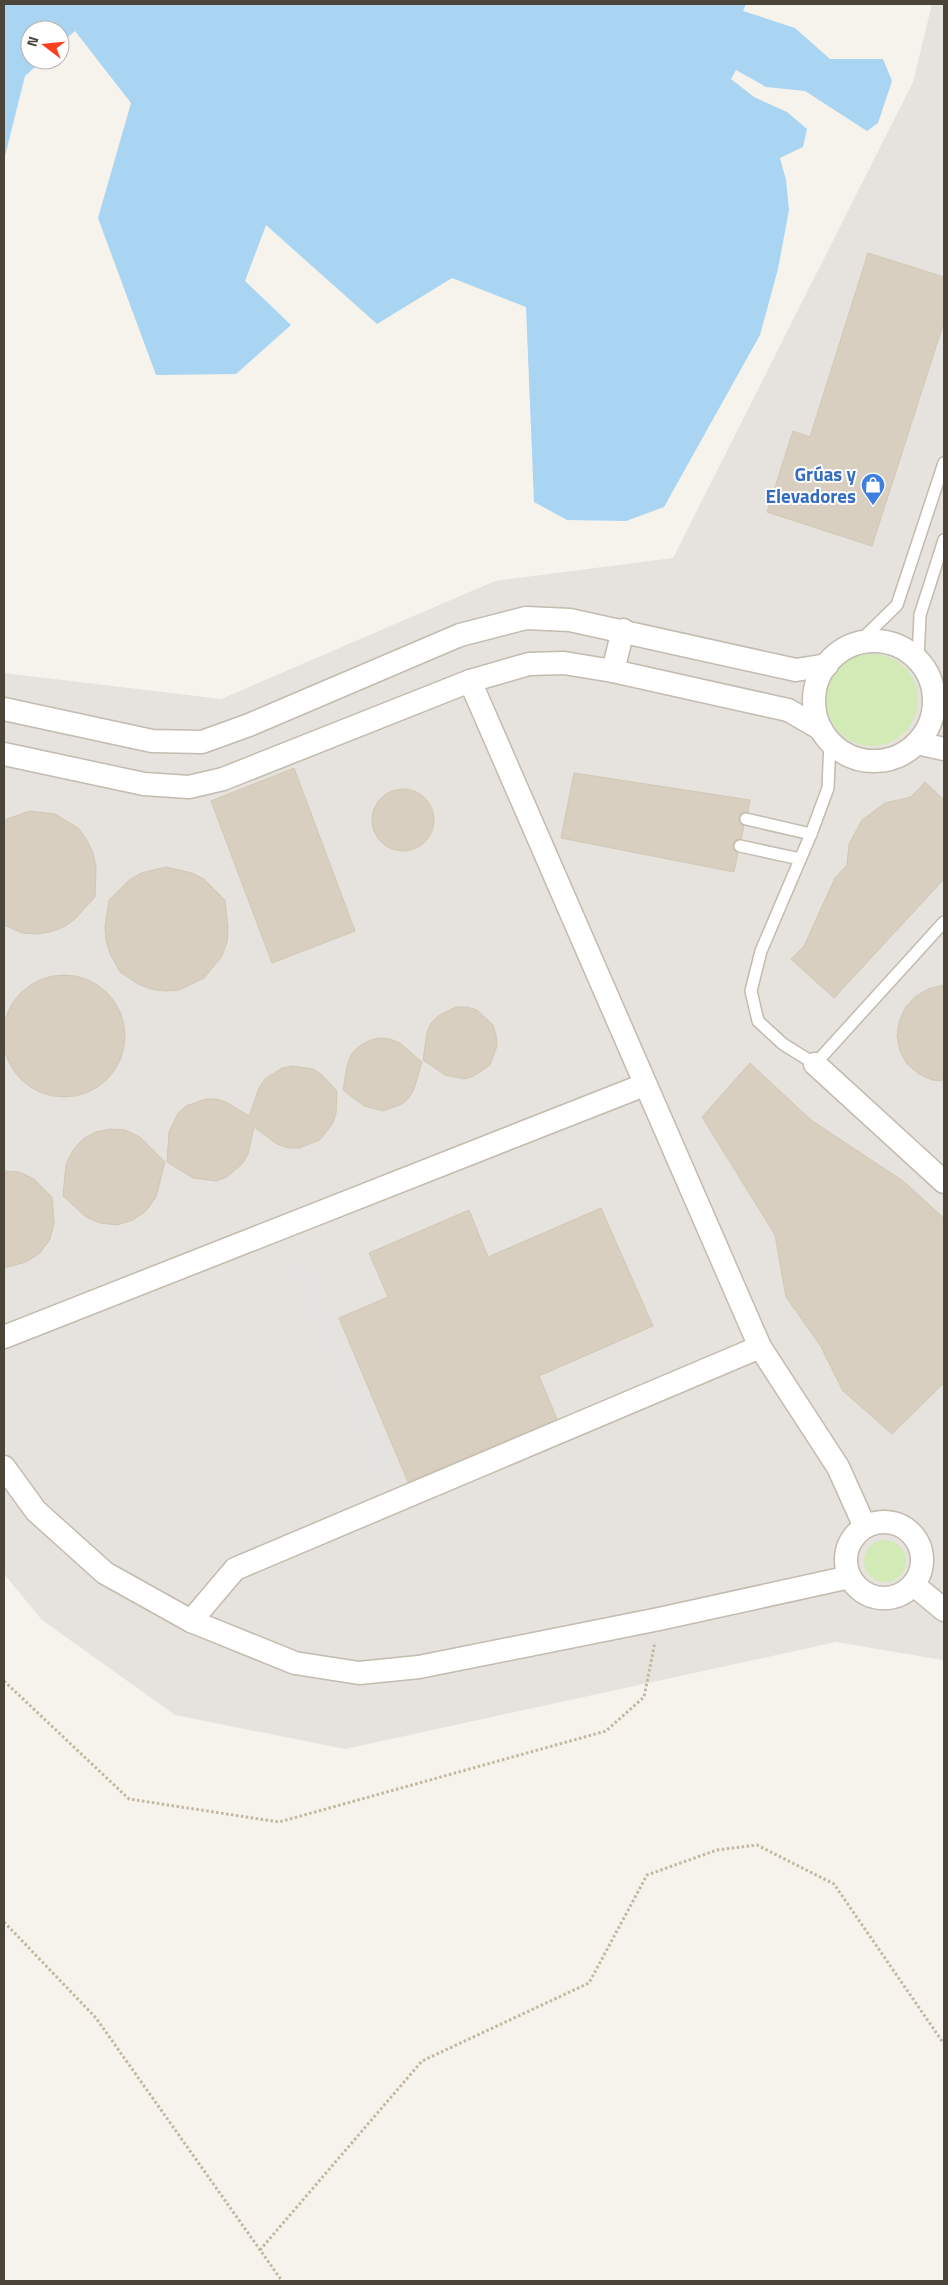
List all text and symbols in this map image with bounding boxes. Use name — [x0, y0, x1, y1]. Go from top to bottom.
north arrow — [20, 20, 70, 70]
text: N — [21, 34, 43, 49]
place label: Grúas y Elevadores — [765, 459, 856, 510]
shop icon: Grúas y Elevadores — [860, 472, 886, 506]

